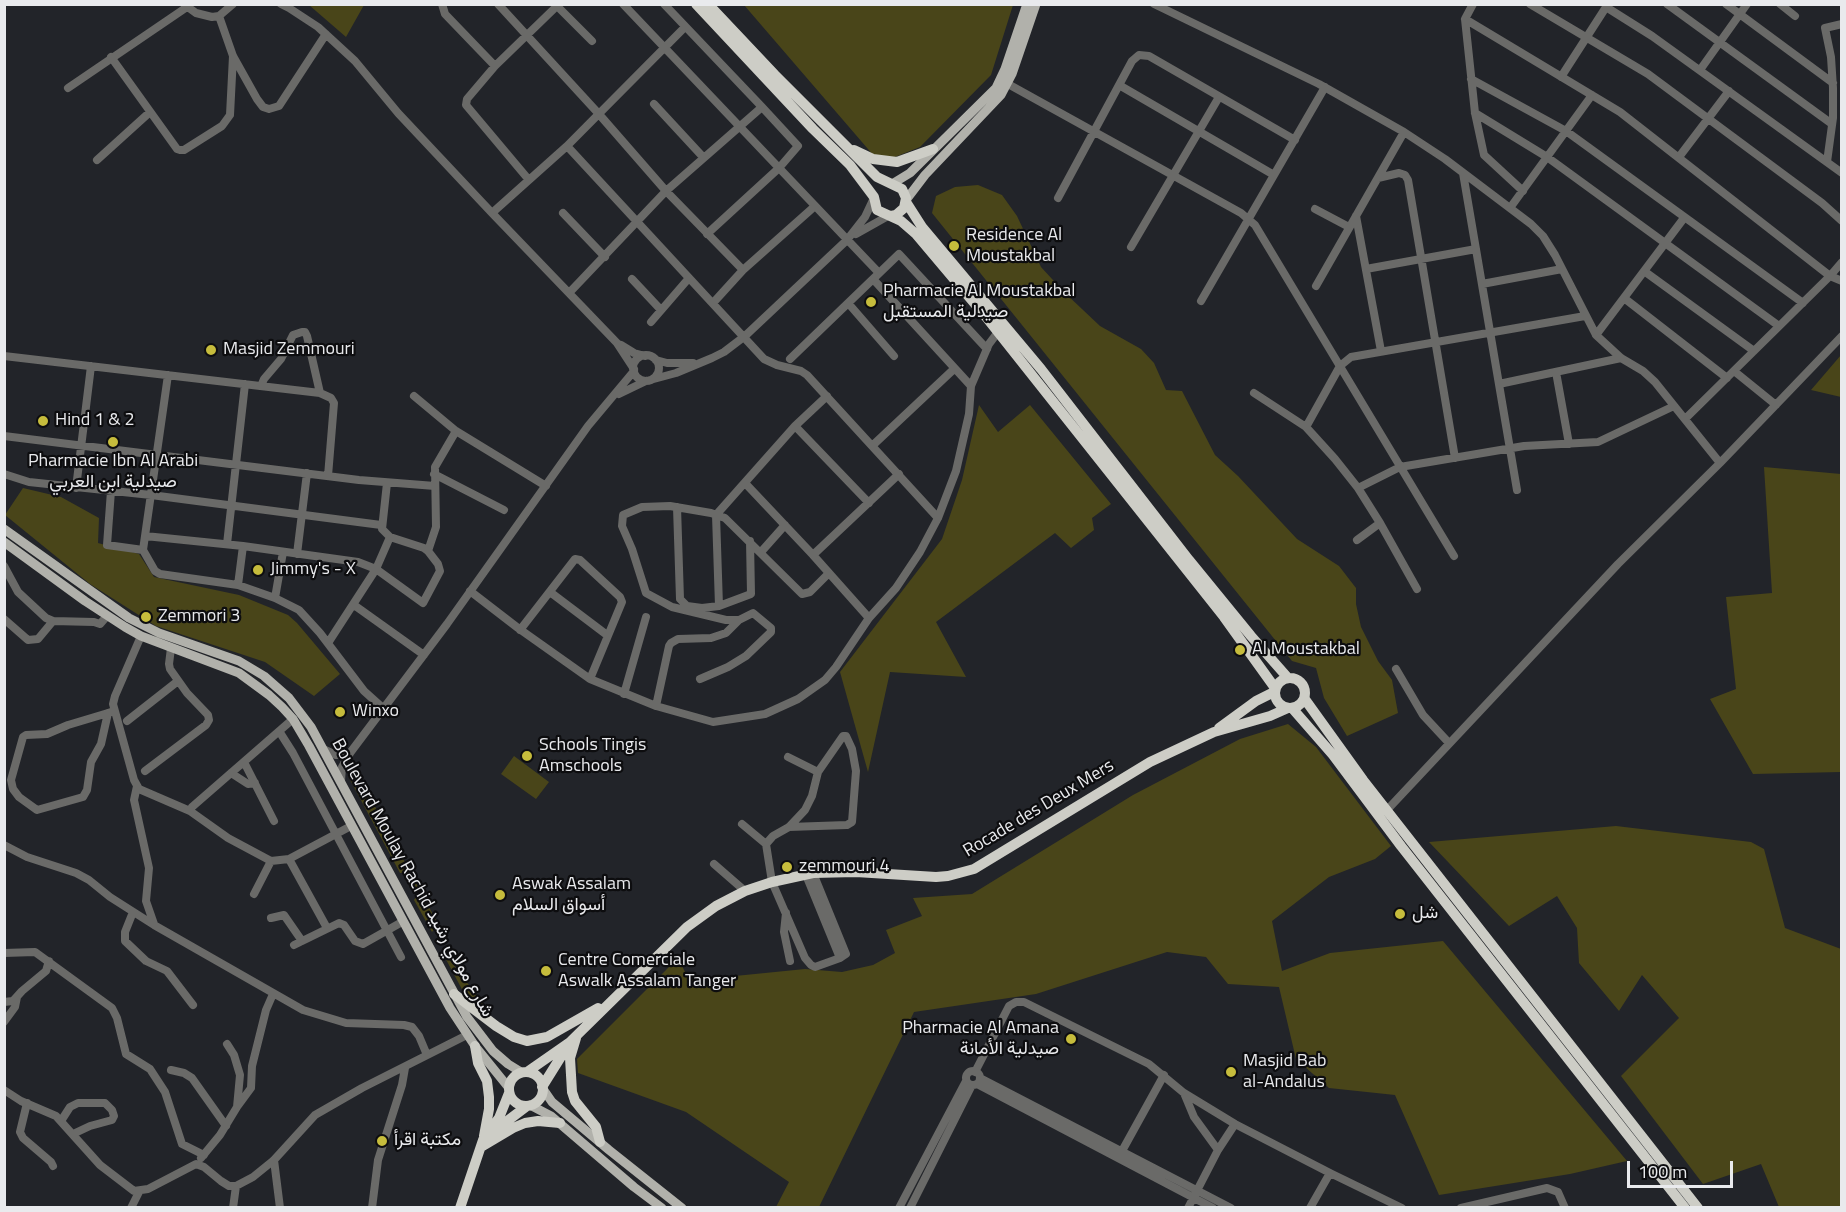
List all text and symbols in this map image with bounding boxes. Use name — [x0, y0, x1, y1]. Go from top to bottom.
place label: Residence Al Moustakbal — [966, 225, 1062, 268]
marker: Residence Al Moustakbal — [947, 239, 961, 253]
place label: Pharmacie Al Moustakbal صيدلية المستقبل — [883, 281, 1075, 324]
marker: Pharmacie Al Moustakbal صيدلية المستقبل — [864, 295, 878, 309]
place label: Masjid Zemmouri — [223, 339, 355, 361]
marker: Masjid Zemmouri — [204, 343, 218, 357]
place label: Hind 1 & 2 — [55, 410, 135, 432]
marker: Hind 1 & 2 — [36, 414, 50, 428]
marker: Pharmacie Ibn Al Arabi صيدلية ابن العربي — [106, 435, 120, 449]
place label: Pharmacie Ibn Al Arabi صيدلية ابن العربي — [28, 451, 198, 494]
place label: Jimmy's - X — [270, 559, 356, 581]
marker: Jimmy's - X — [251, 563, 265, 577]
place label: Zemmori 3 — [158, 606, 240, 628]
marker: Zemmori 3 — [139, 610, 153, 624]
place label: Al Moustakbal — [1252, 639, 1360, 661]
marker: Al Moustakbal — [1233, 643, 1247, 657]
place label: Winxo — [352, 701, 399, 723]
marker: Winxo — [333, 705, 347, 719]
street label: Boulevard Moulay Rachid شارع مولاي رشيد — [326, 735, 498, 1021]
place label: Schools Tingis Amschools — [539, 735, 646, 777]
marker: Schools Tingis Amschools — [520, 749, 534, 763]
street label: Rocade des Deux Mers — [960, 755, 1118, 863]
place label: zemmouri 4 — [799, 856, 890, 878]
marker: zemmouri 4 — [780, 860, 794, 874]
place label: Aswak Assalam أسواق السلام — [512, 874, 631, 916]
marker: Aswak Assalam أسواق السلام — [493, 888, 507, 902]
place label: شل — [1412, 903, 1438, 925]
marker: شل — [1393, 907, 1407, 921]
place label: Centre Comerciale Aswalk Assalam Tanger — [558, 950, 736, 992]
marker: Centre Comerciale Aswalk Assalam Tanger — [539, 964, 553, 978]
place label: Pharmacie Al Amana صيدلية الأمانة — [902, 1018, 1059, 1060]
marker: Pharmacie Al Amana صيدلية الأمانة — [1064, 1032, 1078, 1046]
place label: Masjid Bab al-Andalus — [1243, 1051, 1326, 1094]
marker: Masjid Bab al-Andalus — [1224, 1065, 1238, 1079]
place label: مكتبة اقرأ — [394, 1130, 461, 1152]
marker: مكتبة اقرأ — [375, 1134, 389, 1148]
scale bar — [1630, 1149, 1736, 1187]
text: 100 m — [1638, 1158, 1687, 1185]

